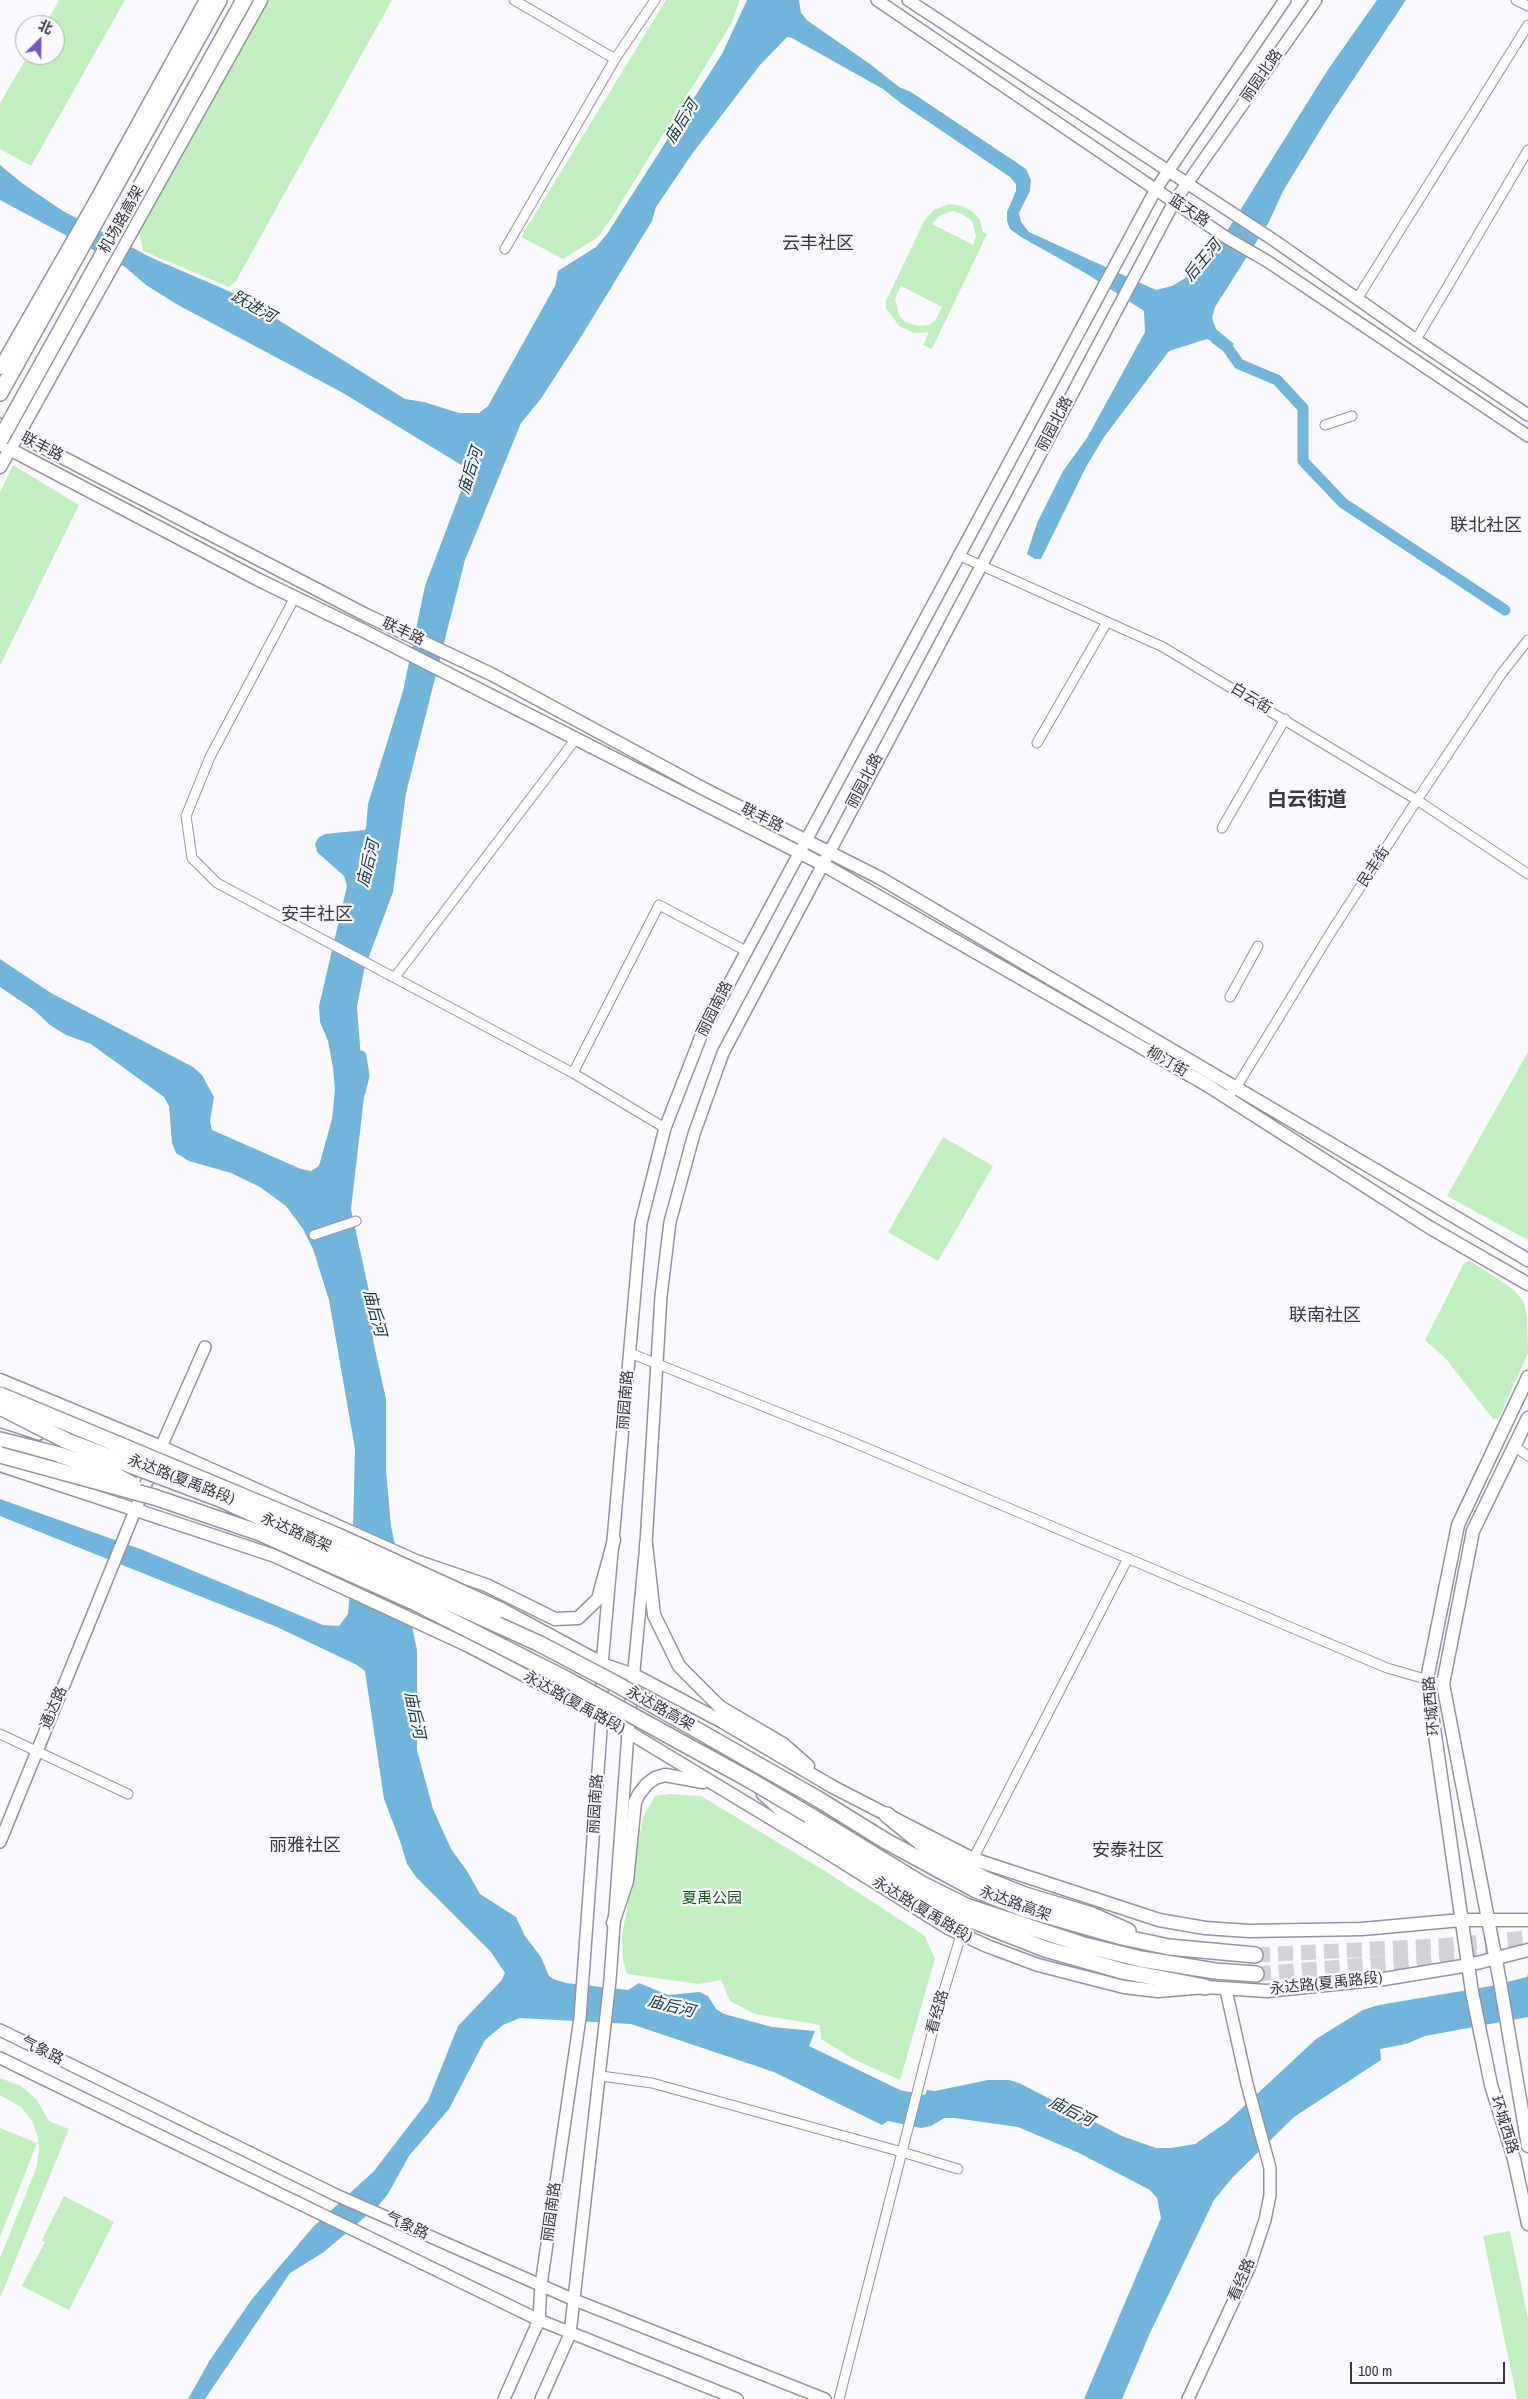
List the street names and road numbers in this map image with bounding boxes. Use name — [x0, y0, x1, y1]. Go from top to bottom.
street label: 丽园北路 — [1237, 46, 1287, 106]
street label: 机场路高架 — [96, 183, 148, 257]
street label: 蓝天路 — [1165, 191, 1213, 231]
street label: 丽园北路 — [1033, 393, 1077, 455]
street label: 联丰路 — [18, 429, 66, 465]
street label: 联丰路 — [379, 614, 427, 650]
street label: 白云街 — [1227, 680, 1275, 718]
street label: 丽园北路 — [843, 750, 887, 812]
street label: 联丰路 — [738, 800, 786, 836]
street label: 民丰街 — [1354, 843, 1394, 891]
street label: 丽园南路 — [693, 978, 737, 1040]
street label: 柳汀街 — [1143, 1043, 1191, 1081]
street label: 丽园南路 — [614, 1369, 638, 1431]
street label: 永达路(夏禹路段) — [125, 1451, 237, 1509]
street label: 永达路高架 — [258, 1510, 334, 1556]
street label: 永达路(夏禹路段) — [520, 1668, 628, 1738]
street label: 环城西路 — [1420, 1675, 1444, 1737]
street label: 永达路高架 — [623, 1683, 697, 1735]
street label: 通达路 — [37, 1684, 71, 1732]
street label: 丽园南路 — [585, 1773, 607, 1835]
street label: 永达路(夏禹路段) — [869, 1873, 975, 1947]
street label: 永达路高架 — [977, 1883, 1053, 1925]
street label: 永达路(夏禹路段) — [1269, 1969, 1383, 1999]
street label: 看经路 — [923, 1988, 953, 2036]
street label: 气象路 — [18, 2033, 66, 2069]
street label: 环城西路 — [1487, 2094, 1521, 2156]
street label: 丽园南路 — [539, 2181, 565, 2243]
street label: 气象路 — [383, 2209, 431, 2243]
street label: 看经路 — [1225, 2256, 1259, 2304]

